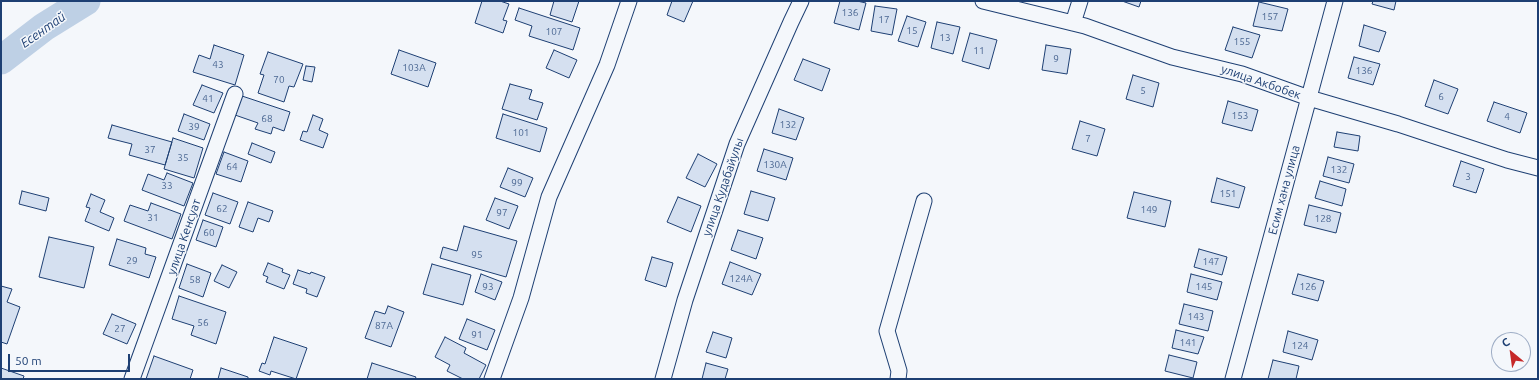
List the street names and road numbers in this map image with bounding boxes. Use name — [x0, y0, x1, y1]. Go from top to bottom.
street label: улица Акбобек — [1219, 62, 1303, 102]
street label: улица Кудабайулы — [699, 136, 747, 238]
street label: Есим хана улица — [1265, 144, 1303, 236]
street label: улица Кенсуат — [164, 197, 204, 277]

